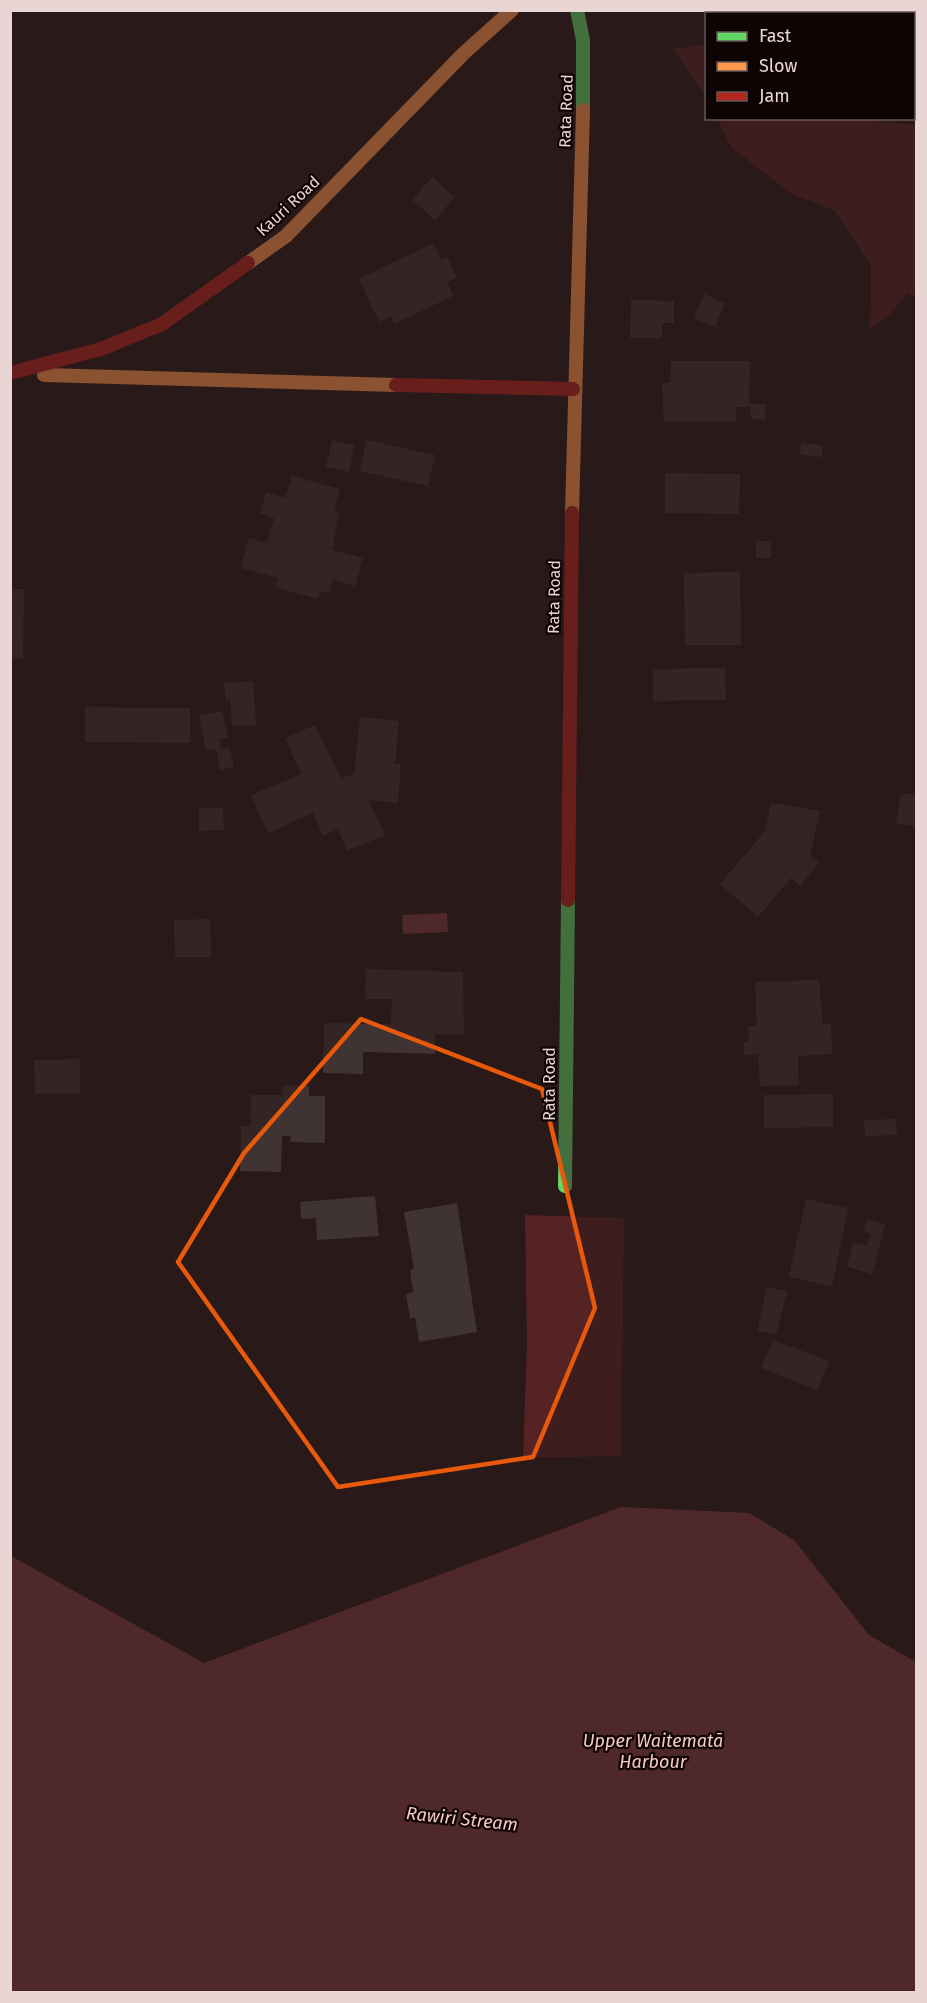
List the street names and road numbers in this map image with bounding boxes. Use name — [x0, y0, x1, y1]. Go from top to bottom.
street label: Rata Road — [555, 74, 577, 148]
street label: Kauri Road — [253, 172, 323, 240]
street label: Rata Road — [544, 560, 564, 634]
street label: Rata Road — [540, 1047, 559, 1121]

